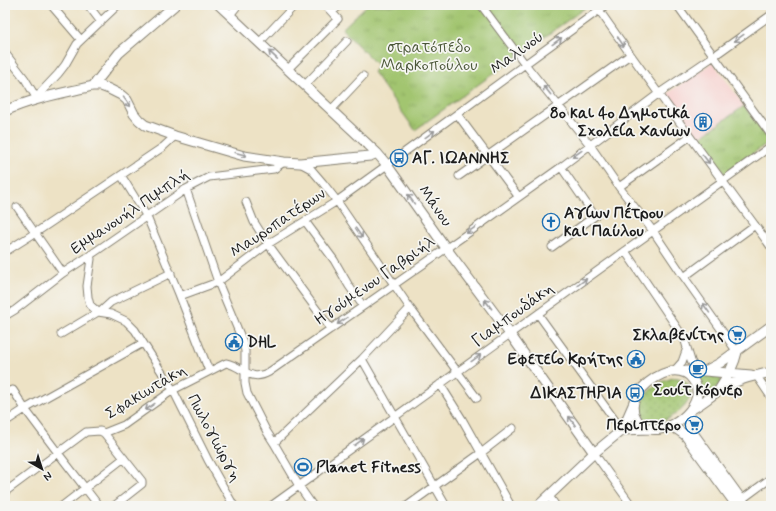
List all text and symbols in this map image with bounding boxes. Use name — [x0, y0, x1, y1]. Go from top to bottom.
street label: Μαλινού — [486, 26, 548, 80]
one-way arrow — [734, 34, 745, 42]
one-way arrow — [552, 36, 563, 45]
one-way arrow — [617, 36, 625, 47]
park label: στρατόπεδο Μαρκοπούλου — [380, 37, 478, 76]
one-way arrow — [268, 51, 278, 60]
one-way arrow — [543, 85, 551, 96]
one-way arrow — [123, 96, 131, 107]
place label: 8ο και 4ο Δημοτικά Σχολεία Χανίων — [550, 103, 691, 142]
building icon: 8ο και 4ο Δημοτικά Σχολεία Χανίων — [693, 112, 713, 132]
one-way arrow — [424, 130, 435, 138]
bus stop icon: ΑΓ. ΙΩΑΝΝΗΣ — [389, 148, 409, 168]
place label: ΑΓ. ΙΩΑΝΝΗΣ — [412, 148, 510, 169]
one-way arrow — [572, 150, 583, 159]
one-way arrow — [234, 151, 247, 159]
one-way arrow — [702, 153, 710, 164]
street label: Εµµανουήλ Πιµπλή — [67, 164, 193, 260]
street label: Μάνου — [413, 181, 457, 231]
street label: Μαυροπατέρων — [226, 182, 330, 263]
one-way arrow — [407, 194, 415, 205]
place label: Αγίων Πέτρου και Παύλου — [564, 202, 664, 242]
church icon: Αγίων Πέτρου και Παύλου — [541, 212, 561, 232]
one-way arrow — [466, 226, 477, 234]
one-way arrow — [355, 227, 363, 238]
street label: Ηγούμενου Γαβριήλ — [310, 231, 440, 331]
street label: Γιαμπουδάκη — [468, 278, 558, 352]
one-way arrow — [576, 278, 587, 286]
one-way arrow — [484, 299, 492, 310]
one-way arrow — [702, 303, 710, 314]
one-way arrow — [337, 317, 348, 325]
place label: Σκλαβενίτης — [633, 325, 724, 346]
supermarket icon: Σκλαβενίτης — [727, 325, 747, 345]
public building icon: DHL — [224, 332, 244, 352]
place label: DHL — [247, 332, 277, 353]
place label: Εφετείο Κρήτης — [508, 349, 623, 370]
public building icon: Εφετείο Κρήτης — [626, 349, 646, 369]
one-way arrow — [471, 354, 482, 362]
cafe icon: Σουίτ κόρνερ — [688, 359, 708, 379]
street label: Σφακιωτάκη — [102, 360, 190, 424]
place label: Σουίτ κόρνερ — [653, 380, 743, 401]
place label: ΔΙΚΑΣΤΗΡΙΑ — [530, 383, 622, 404]
bus stop icon: ΔΙΚΑΣΤΗΡΙΑ — [625, 383, 645, 403]
street label: Πωλογιώργη — [182, 391, 246, 485]
one-way arrow — [145, 403, 156, 411]
place label: Περιπτερο — [606, 415, 681, 436]
supermarket icon: Περιπτερο — [684, 415, 704, 435]
one-way arrow — [568, 416, 576, 427]
one-way arrow — [354, 438, 365, 446]
north arrow — [22, 449, 62, 489]
sports icon: Planet Fitness — [293, 457, 313, 477]
place label: Planet Fitness — [316, 457, 422, 478]
text: N — [40, 468, 55, 484]

